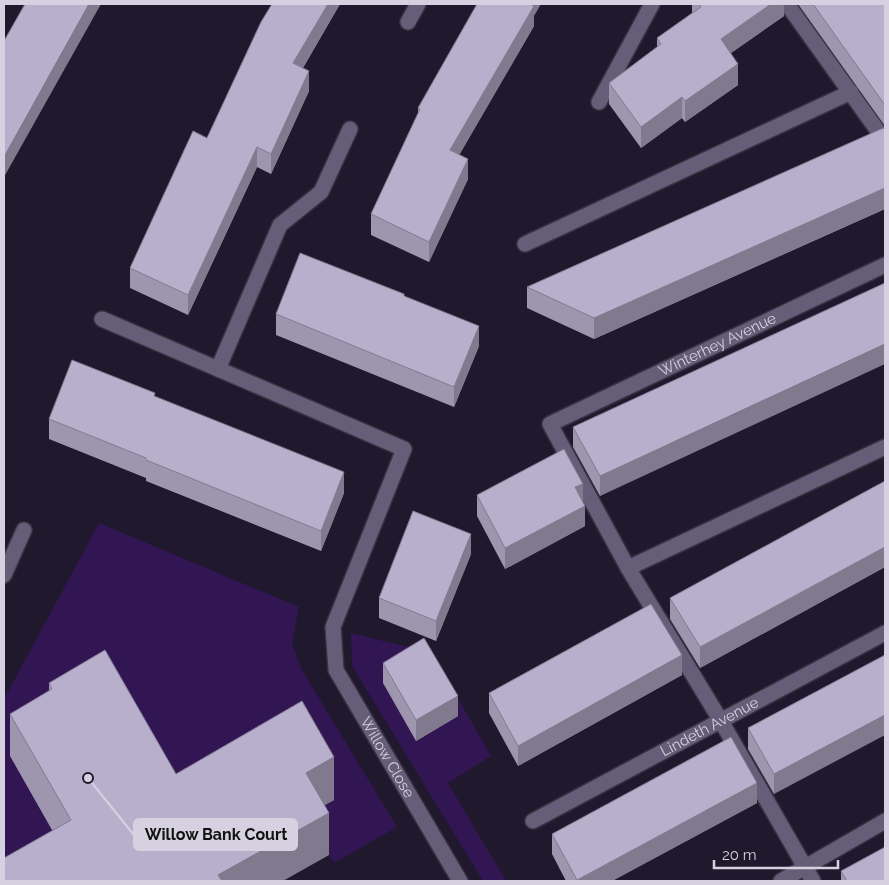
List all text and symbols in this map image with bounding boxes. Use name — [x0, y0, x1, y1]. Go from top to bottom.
street label: Winterhey Avenue — [656, 309, 779, 380]
street label: Lindeth Avenue — [657, 693, 762, 760]
street label: Willow Close — [357, 714, 418, 801]
callout: Willow Bank Court — [134, 819, 297, 850]
text: Willow Bank Court — [145, 825, 287, 844]
scale bar — [714, 838, 838, 870]
text: 20 m — [722, 846, 757, 864]

